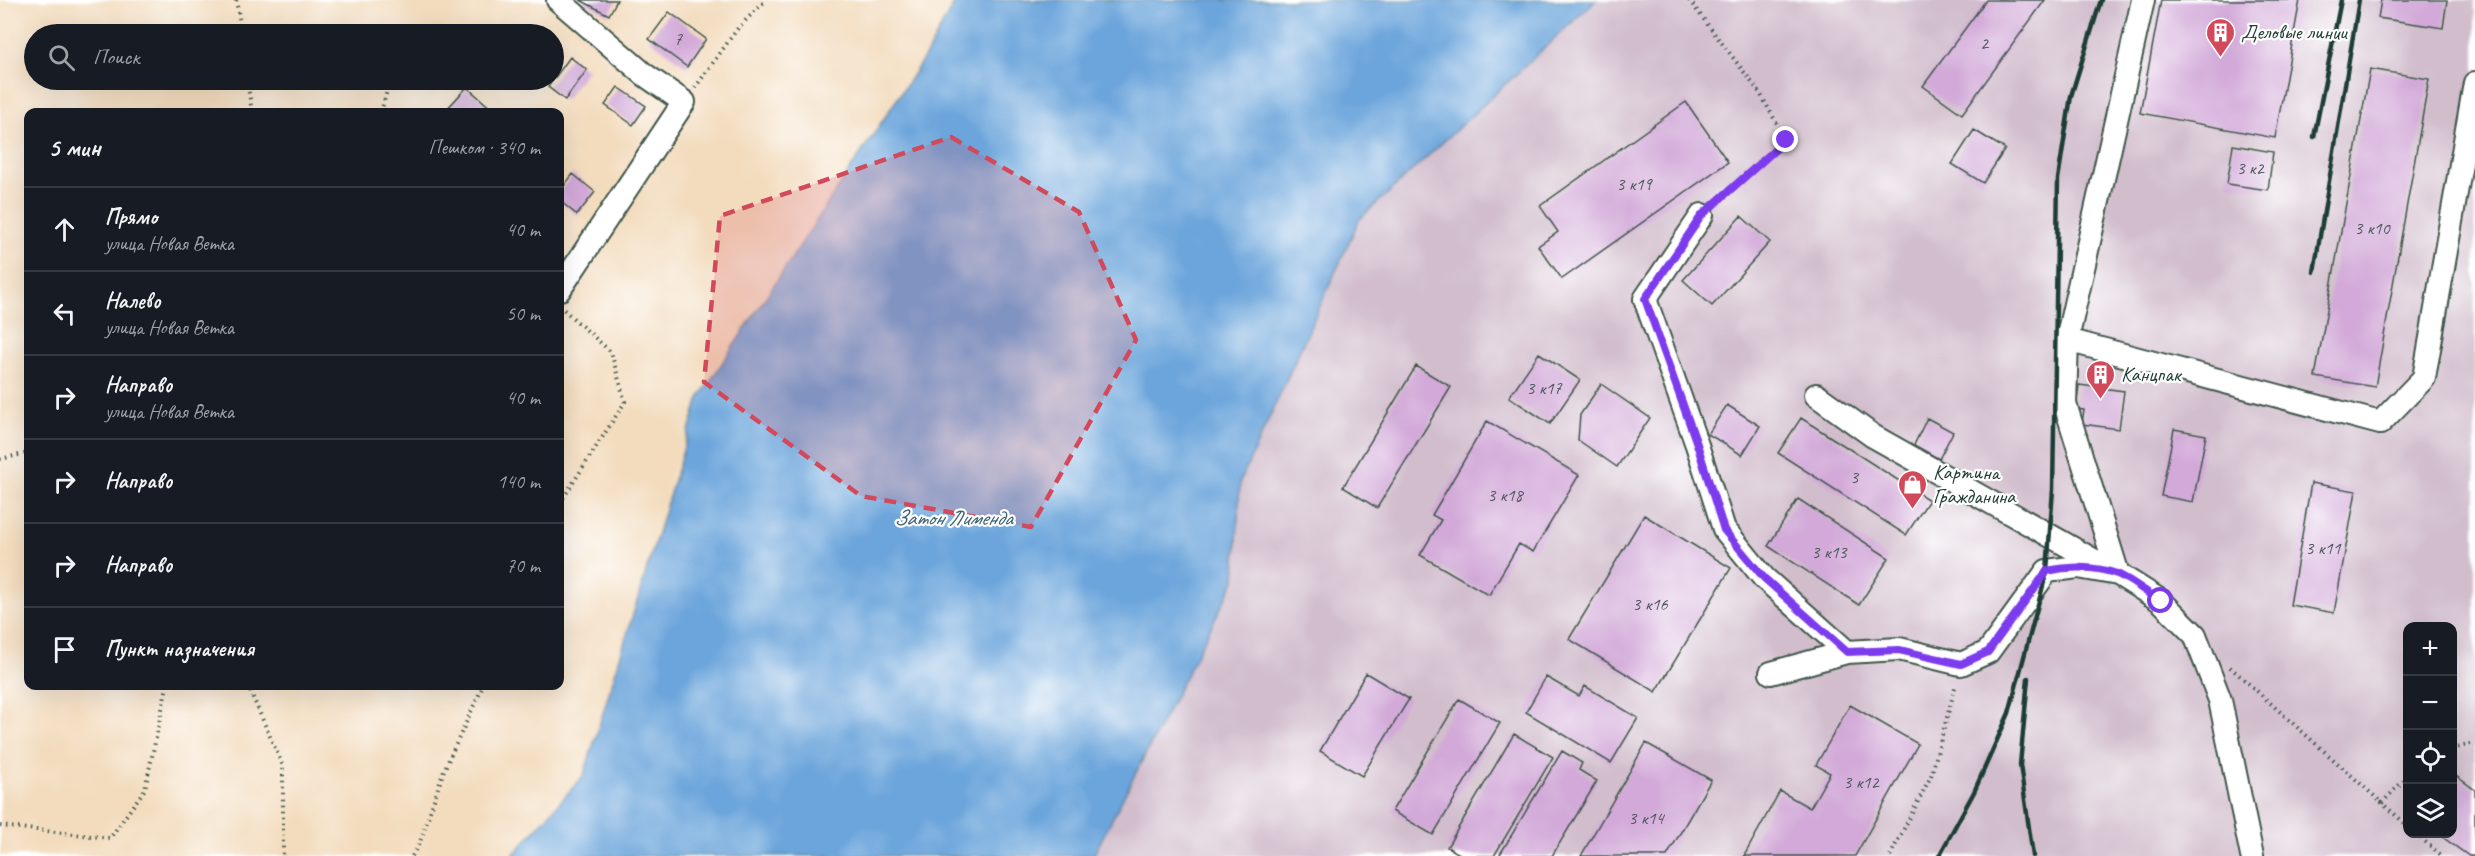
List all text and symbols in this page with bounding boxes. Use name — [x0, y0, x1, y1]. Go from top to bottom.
building icon: Деловые линии — [2204, 16, 2236, 58]
place label: Деловые линии — [2241, 19, 2348, 45]
search box — [24, 24, 564, 90]
house number: 7 — [674, 28, 683, 50]
house number: 2 — [1980, 32, 1990, 54]
icon: search — [45, 41, 78, 74]
text: Поиск — [93, 43, 139, 71]
route end — [1772, 126, 1798, 152]
text: 5 мин — [48, 131, 100, 164]
text: Пешком · 340 m — [428, 135, 540, 160]
house number: 3 к2 — [2236, 157, 2265, 179]
house number: 3 к19 — [1616, 173, 1654, 195]
text: Прямо — [105, 203, 157, 231]
icon: ahead — [48, 213, 81, 246]
text: 40 m — [506, 217, 540, 242]
house number: 3 к10 — [2354, 217, 2392, 239]
text: улица Новая Ветка — [105, 231, 234, 256]
text: Налево — [105, 287, 161, 315]
icon: left — [48, 297, 81, 330]
text: 50 m — [506, 301, 540, 326]
text: улица Новая Ветка — [105, 315, 234, 340]
building icon: Канцпак — [2084, 358, 2116, 400]
place label: Канцпак — [2121, 361, 2183, 387]
text: Направо — [105, 371, 172, 399]
house number: 3 к17 — [1526, 377, 1563, 399]
icon: right — [48, 381, 81, 414]
text: 40 m — [506, 385, 540, 410]
text: улица Новая Ветка — [105, 399, 234, 424]
place label: Картина Гражданина — [1933, 459, 2017, 509]
icon: right — [48, 465, 81, 498]
house number: 3 — [1850, 466, 1860, 488]
text: Направо — [105, 467, 172, 495]
shop icon: Картина Гражданина — [1896, 468, 1928, 510]
text: 140 m — [497, 469, 540, 494]
house number: 3 к18 — [1487, 484, 1525, 506]
water label: Затон Лименда — [894, 504, 1014, 532]
house number: 3 к11 — [2305, 537, 2342, 559]
house number: 3 к13 — [1811, 541, 1849, 563]
icon: right — [48, 549, 81, 582]
text: Направо — [105, 551, 172, 579]
text: 70 m — [506, 553, 540, 578]
route start — [2147, 587, 2173, 613]
house number: 3 к16 — [1632, 593, 1669, 615]
map controls — [2403, 622, 2457, 838]
button: + — [2403, 622, 2457, 676]
icon: arrive — [48, 633, 81, 666]
text: Пункт назначения — [105, 635, 254, 663]
button: − — [2403, 676, 2457, 730]
button: locate — [2403, 730, 2457, 784]
house number: 3 к12 — [1843, 771, 1881, 793]
button: layers — [2403, 784, 2457, 838]
house number: 3 к14 — [1628, 807, 1666, 829]

